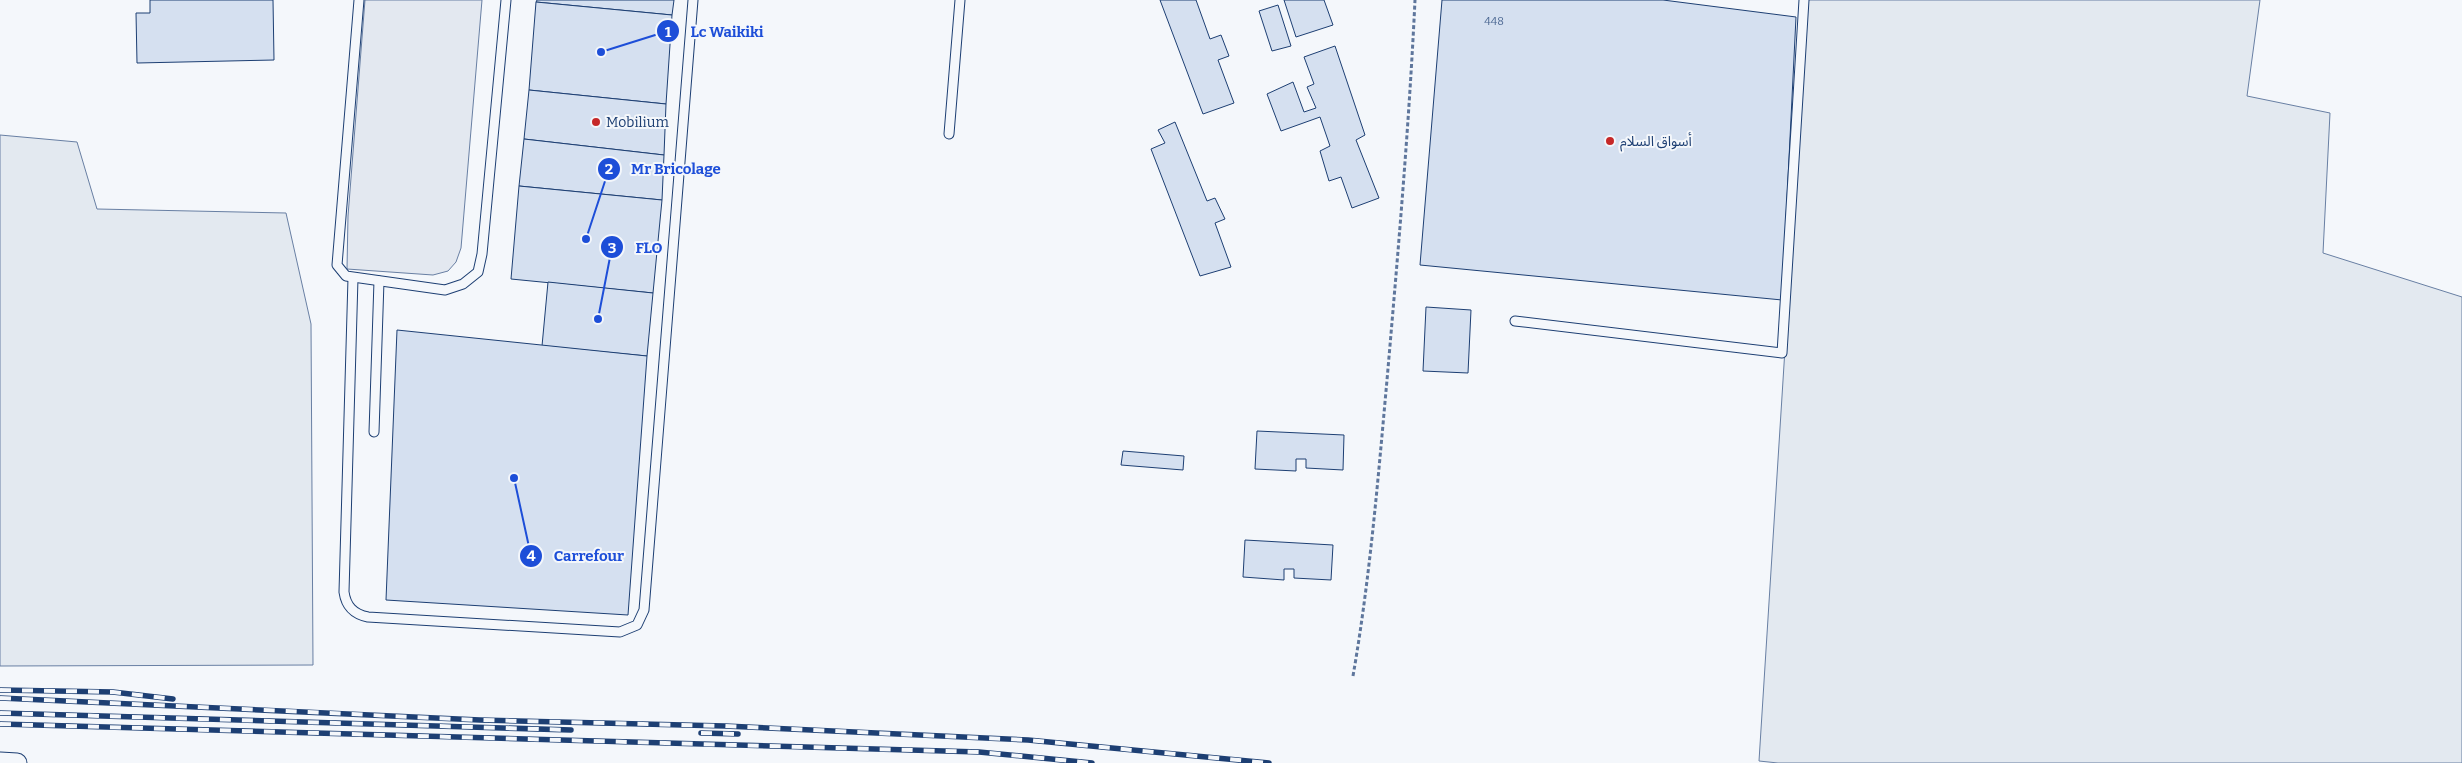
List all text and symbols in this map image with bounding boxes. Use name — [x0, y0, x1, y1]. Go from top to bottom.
house number: 448 — [1484, 15, 1504, 28]
callout: Lc Waikiki — [656, 16, 774, 46]
text: 1 — [665, 23, 672, 41]
text: Lc Waikiki — [690, 23, 764, 41]
place label: Mobilium — [606, 114, 669, 131]
marker: Mobilium — [590, 116, 602, 128]
place label: أسواق السلام — [1620, 132, 1692, 152]
marker: أسواق السلام — [1604, 135, 1616, 147]
callout: Mr Bricolage — [596, 154, 731, 184]
text: 2 — [605, 160, 613, 178]
text: Mr Bricolage — [631, 160, 721, 178]
callout: FLO — [600, 232, 672, 262]
text: 3 — [608, 239, 616, 257]
text: FLO — [635, 239, 663, 257]
callout: Carrefour — [519, 541, 634, 571]
text: 4 — [526, 547, 536, 565]
text: Carrefour — [554, 547, 624, 565]

